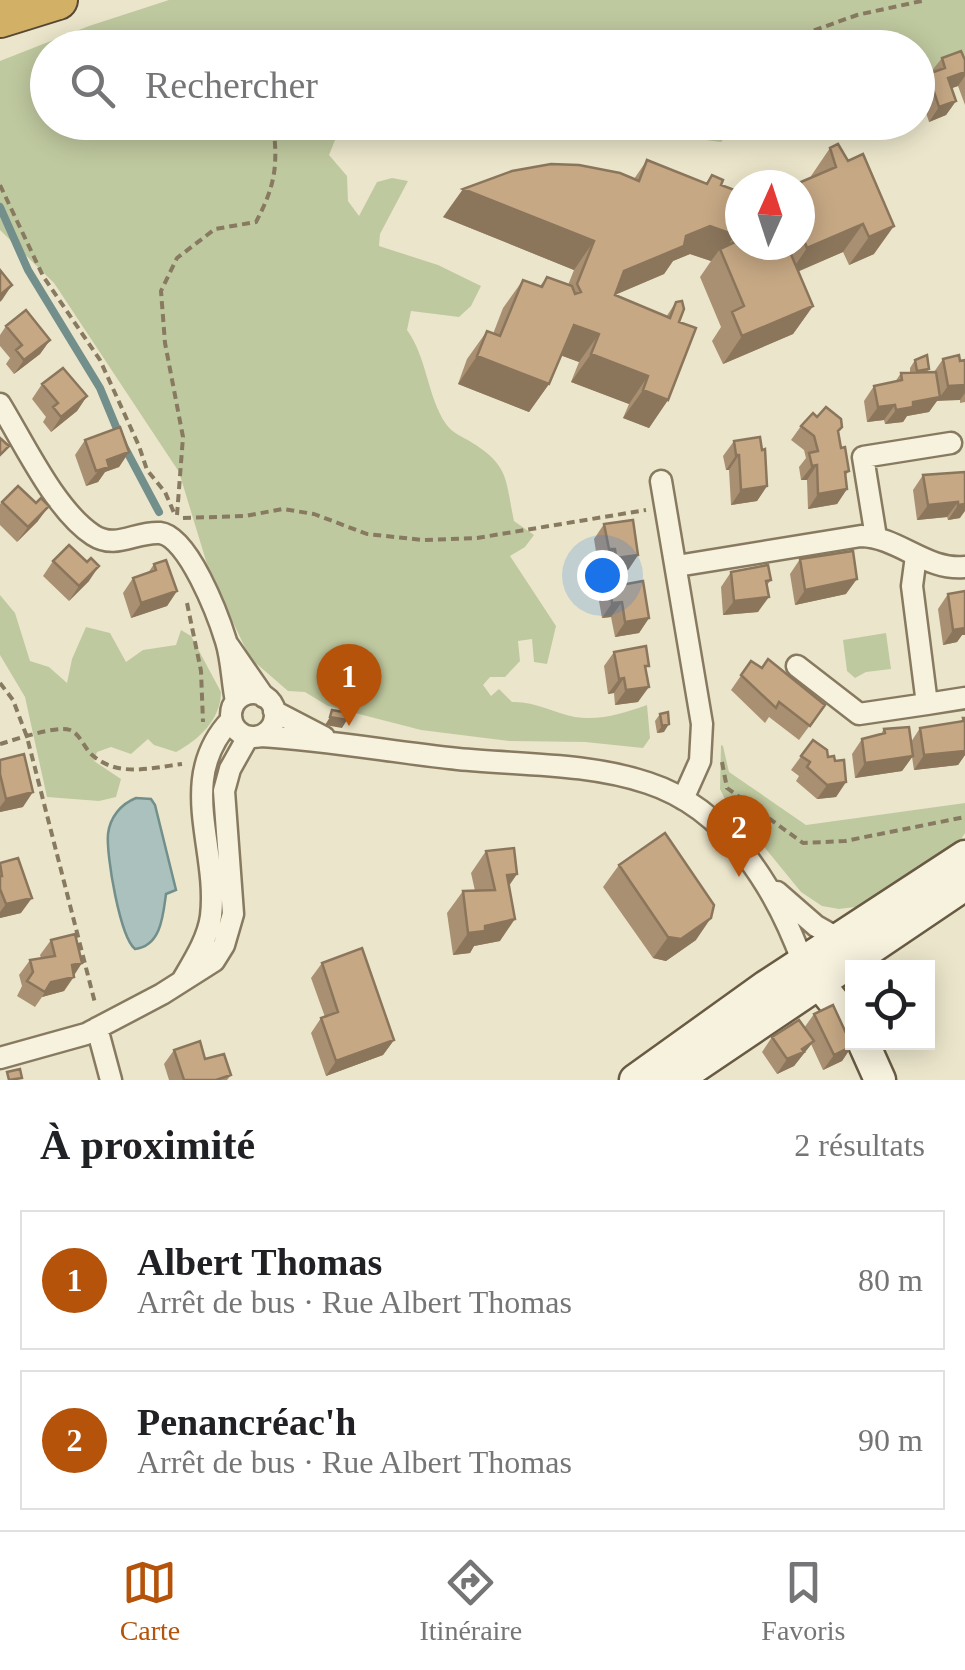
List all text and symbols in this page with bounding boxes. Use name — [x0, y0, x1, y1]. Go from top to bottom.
search box — [30, 30, 935, 140]
icon: search — [65, 58, 120, 113]
text: Rechercher — [145, 64, 318, 106]
north arrow — [725, 170, 815, 260]
your location — [577, 550, 628, 601]
pin: 1 — [316, 644, 382, 726]
pin: 2 — [706, 794, 772, 877]
map controls — [845, 960, 935, 1050]
button: locate — [845, 960, 935, 1050]
text: À proximité — [40, 1122, 255, 1168]
text: 2 résultats — [794, 1127, 925, 1163]
text: Albert Thomas — [137, 1241, 382, 1283]
text: 1 — [67, 1262, 83, 1298]
text: 80 m — [858, 1262, 923, 1298]
text: Arrêt de bus · Rue Albert Thomas — [137, 1284, 572, 1320]
text: Penancréac'h — [137, 1401, 357, 1443]
text: 2 — [67, 1422, 83, 1458]
text: 90 m — [858, 1422, 923, 1458]
text: Arrêt de bus · Rue Albert Thomas — [137, 1444, 572, 1480]
tab: Carte — [120, 1555, 180, 1647]
tab: Itinéraire — [420, 1555, 522, 1647]
tab: Favoris — [761, 1555, 845, 1647]

